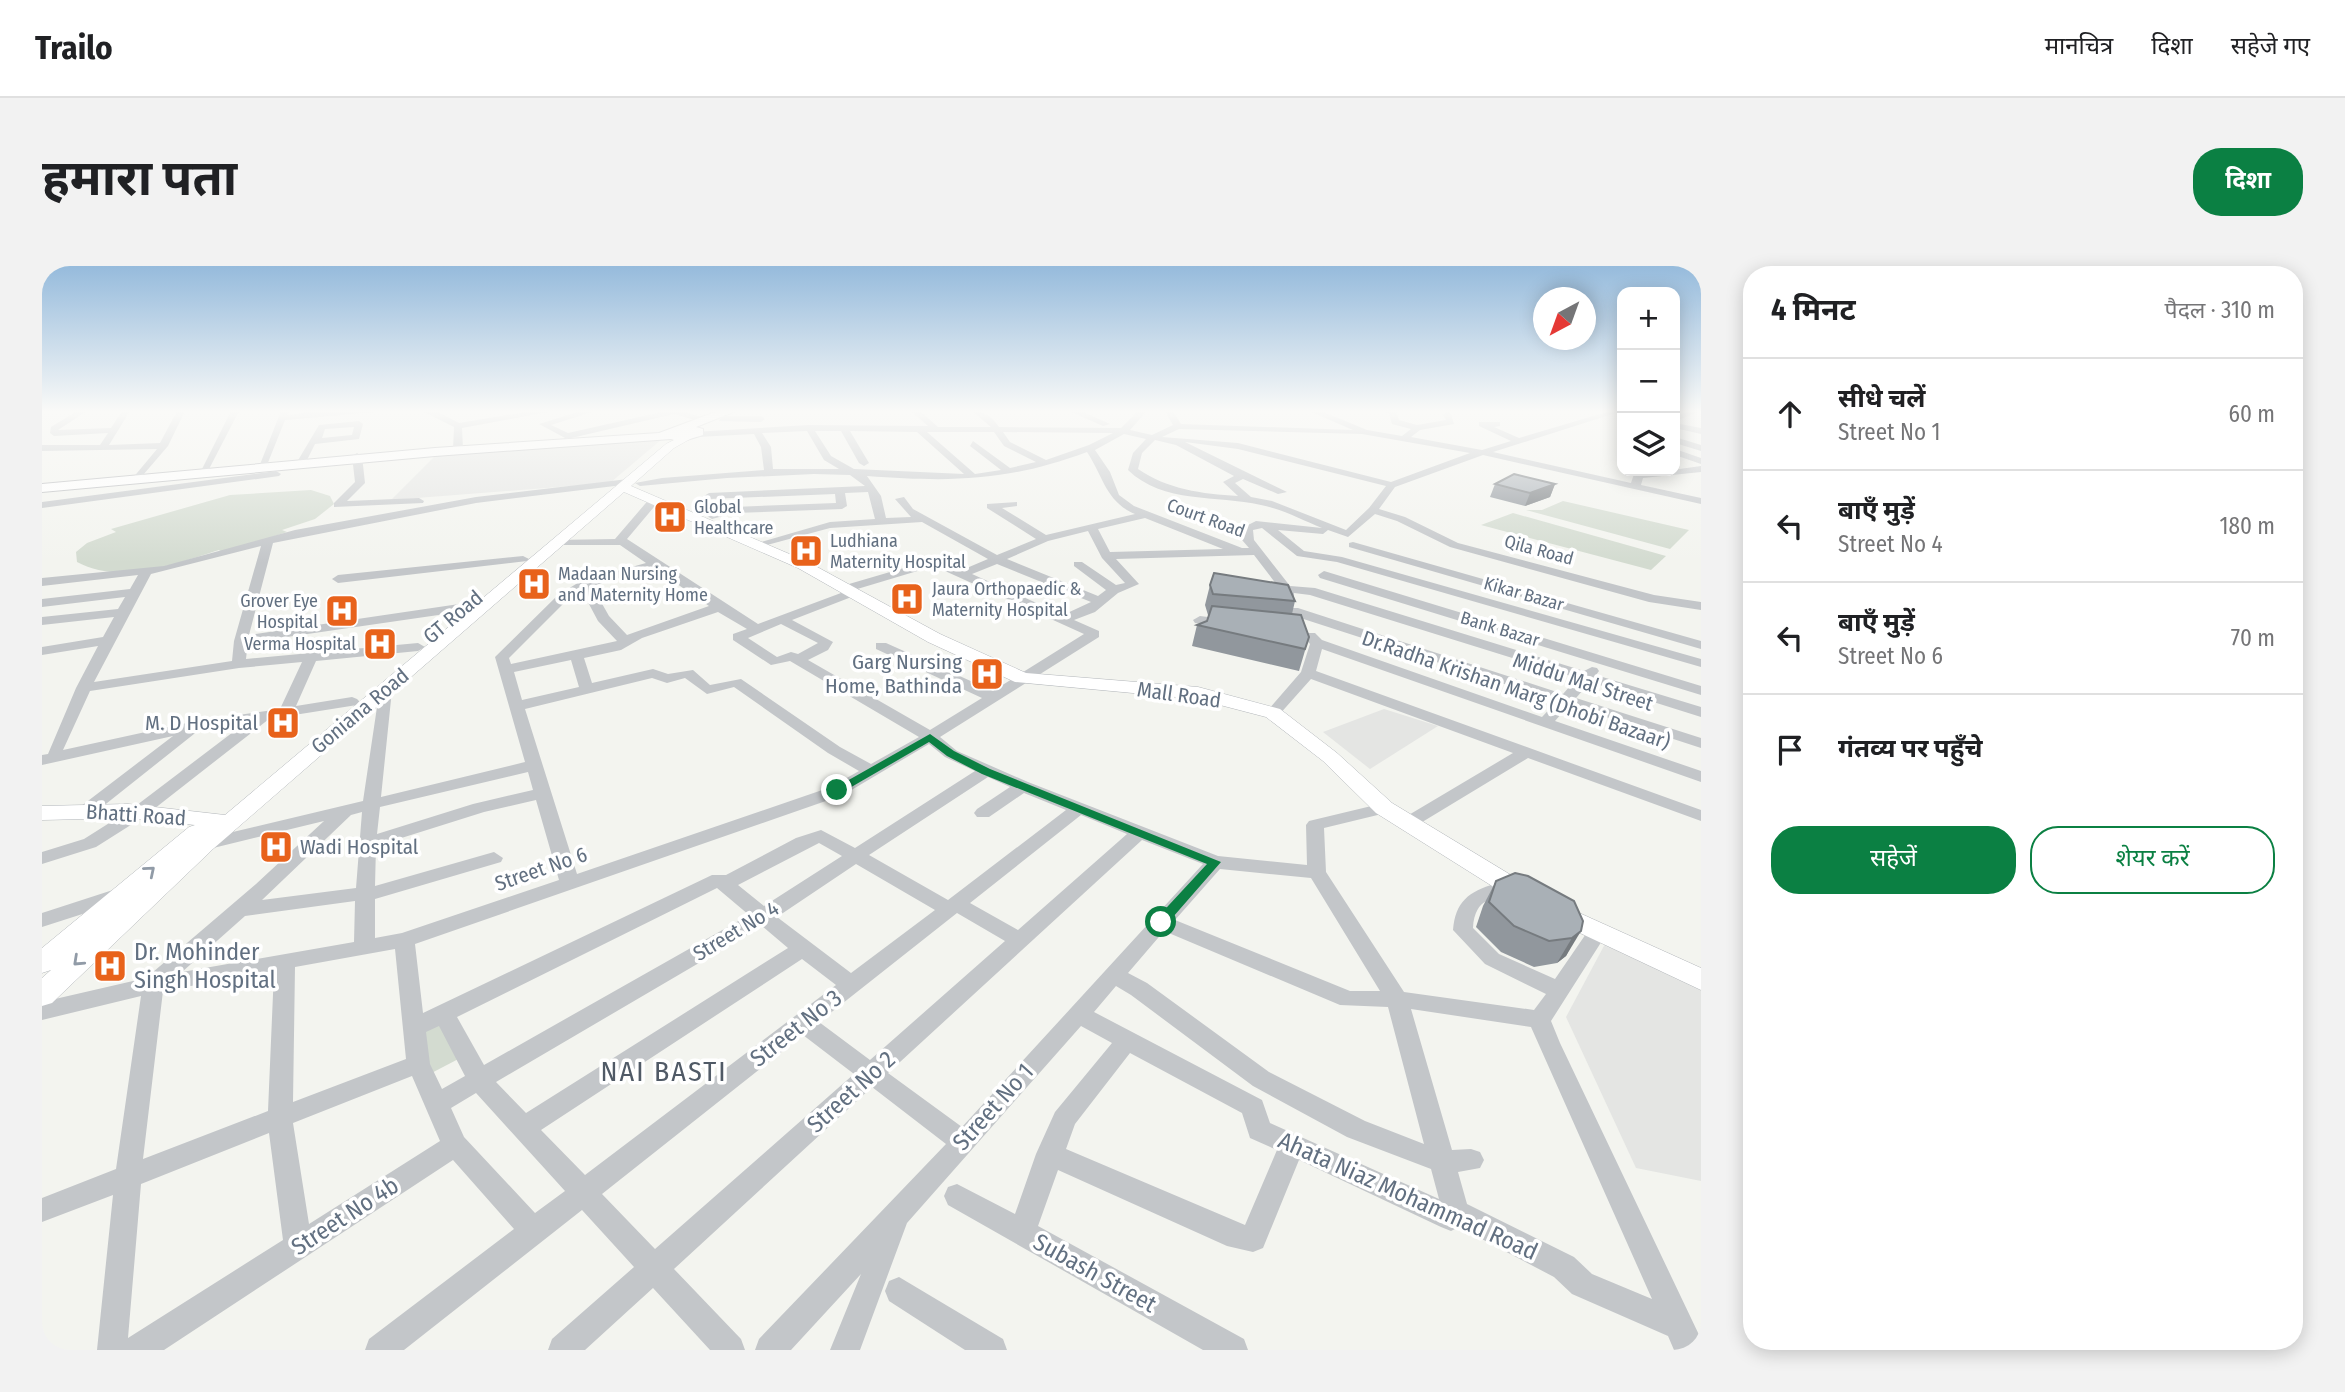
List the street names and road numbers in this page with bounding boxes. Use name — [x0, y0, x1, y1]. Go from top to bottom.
street label: Court Road — [1164, 494, 1248, 542]
street label: Qila Road — [1502, 530, 1576, 570]
street label: Kikar Bazar — [1481, 572, 1567, 616]
street label: GT Road — [418, 585, 488, 649]
street label: Bank Bazar — [1458, 607, 1543, 652]
street label: Dr.Radha Krishan Marg (Dhobi Bazaar) — [1358, 625, 1674, 755]
street label: Middu Mal Street — [1510, 647, 1656, 717]
street label: Goniana Road — [306, 663, 414, 759]
street label: Mall Road — [1135, 676, 1223, 714]
street label: Bhatti Road — [85, 799, 187, 831]
street label: Street No 6 — [492, 841, 590, 897]
street label: Street No 4 — [688, 895, 784, 967]
street label: Street No 3 — [745, 984, 847, 1072]
street label: Street No 2 — [801, 1045, 901, 1139]
street label: Street No 1 — [947, 1058, 1039, 1156]
street label: Ahata Niaz Mohammad Road — [1274, 1126, 1542, 1266]
street label: Street No 4b — [286, 1171, 404, 1261]
street label: Subash Street — [1029, 1228, 1161, 1318]

